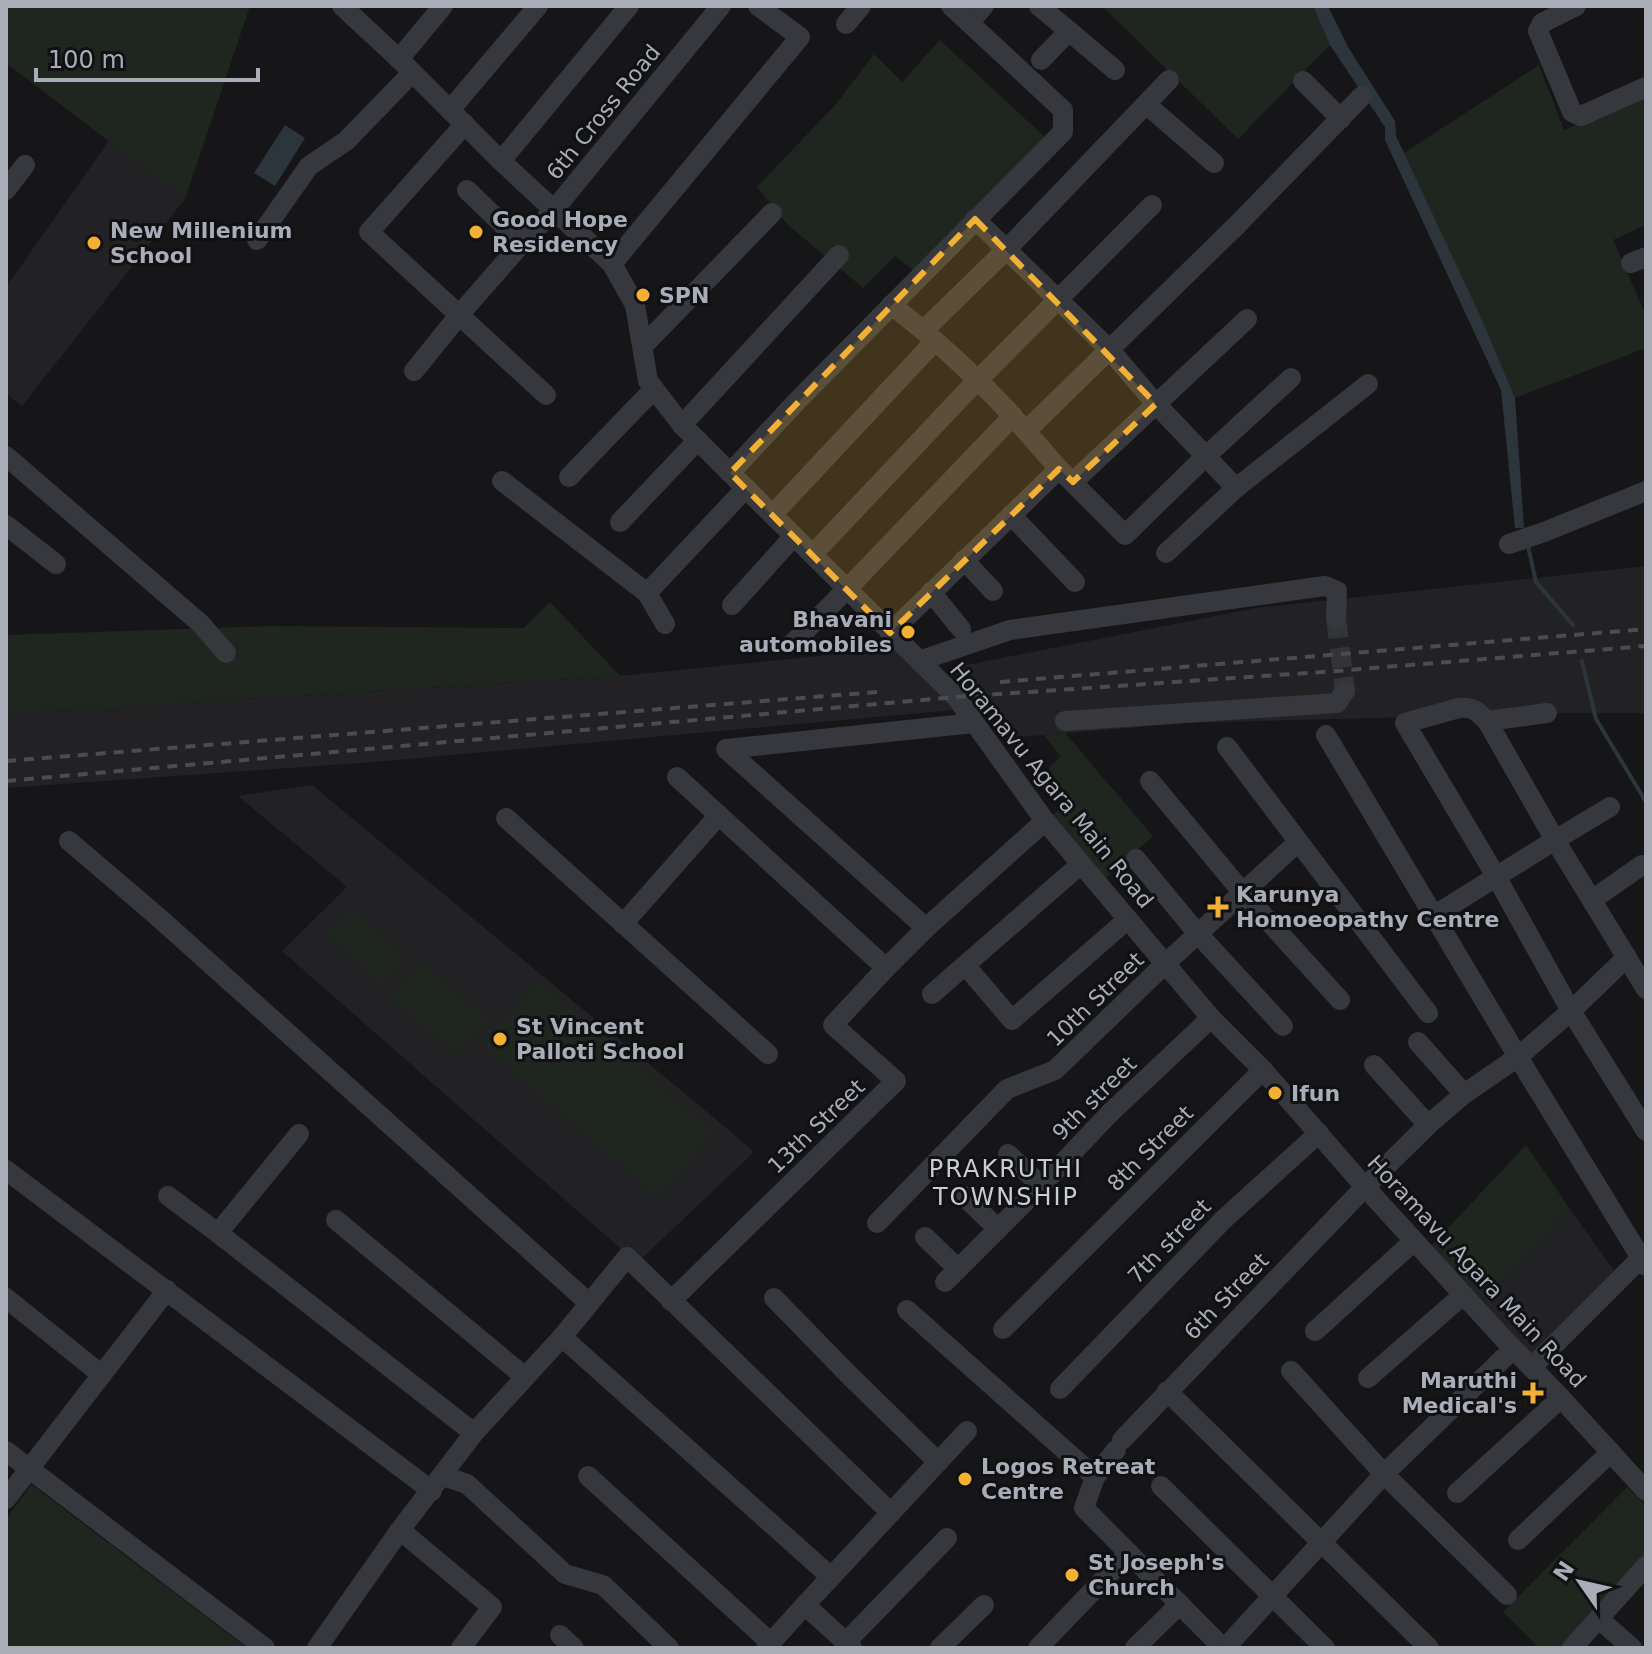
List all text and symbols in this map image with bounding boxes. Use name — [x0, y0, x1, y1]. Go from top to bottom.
scale bar — [36, 32, 258, 82]
street label: 6th Cross Road — [541, 40, 665, 185]
text: 100 m — [48, 46, 125, 74]
place label: Good Hope Residency — [492, 207, 628, 257]
place label: New Millenium School — [110, 218, 293, 268]
marker: Good Hope Residency — [467, 223, 485, 241]
marker: New Millenium School — [85, 234, 103, 252]
place label: SPN — [659, 283, 709, 308]
marker: SPN — [634, 286, 652, 304]
place label: Bhavani automobiles — [739, 607, 892, 657]
marker: Bhavani automobiles — [899, 623, 917, 641]
street label: Horamavu Agara Main Road — [945, 658, 1158, 913]
place label: Karunya Homoeopathy Centre — [1236, 882, 1499, 932]
marker: Karunya Homoeopathy Centre — [1207, 896, 1229, 918]
street label: 10th Street — [1042, 947, 1149, 1052]
place label: St Vincent Palloti School — [516, 1014, 685, 1064]
marker: St Vincent Palloti School — [491, 1030, 509, 1048]
street label: 9th street — [1047, 1051, 1142, 1145]
street label: 13th Street — [763, 1074, 870, 1179]
place label: Ifun — [1291, 1081, 1340, 1106]
marker: Ifun — [1266, 1084, 1284, 1102]
street label: 8th Street — [1102, 1100, 1198, 1196]
street label: Horamavu Agara Main Road — [1362, 1150, 1591, 1393]
district label: PRAKRUTHI TOWNSHIP — [929, 1155, 1083, 1211]
street label: 7th street — [1123, 1194, 1216, 1289]
street label: 6th Street — [1179, 1248, 1274, 1345]
place label: Maruthi Medical's — [1402, 1368, 1517, 1418]
marker: Maruthi Medical's — [1524, 1384, 1542, 1402]
place label: Logos Retreat Centre — [981, 1454, 1156, 1504]
marker: Logos Retreat Centre — [956, 1470, 974, 1488]
north arrow — [1540, 1542, 1620, 1622]
place label: St Joseph's Church — [1088, 1550, 1225, 1600]
text: N — [1548, 1556, 1579, 1586]
marker: St Joseph's Church — [1063, 1566, 1081, 1584]

